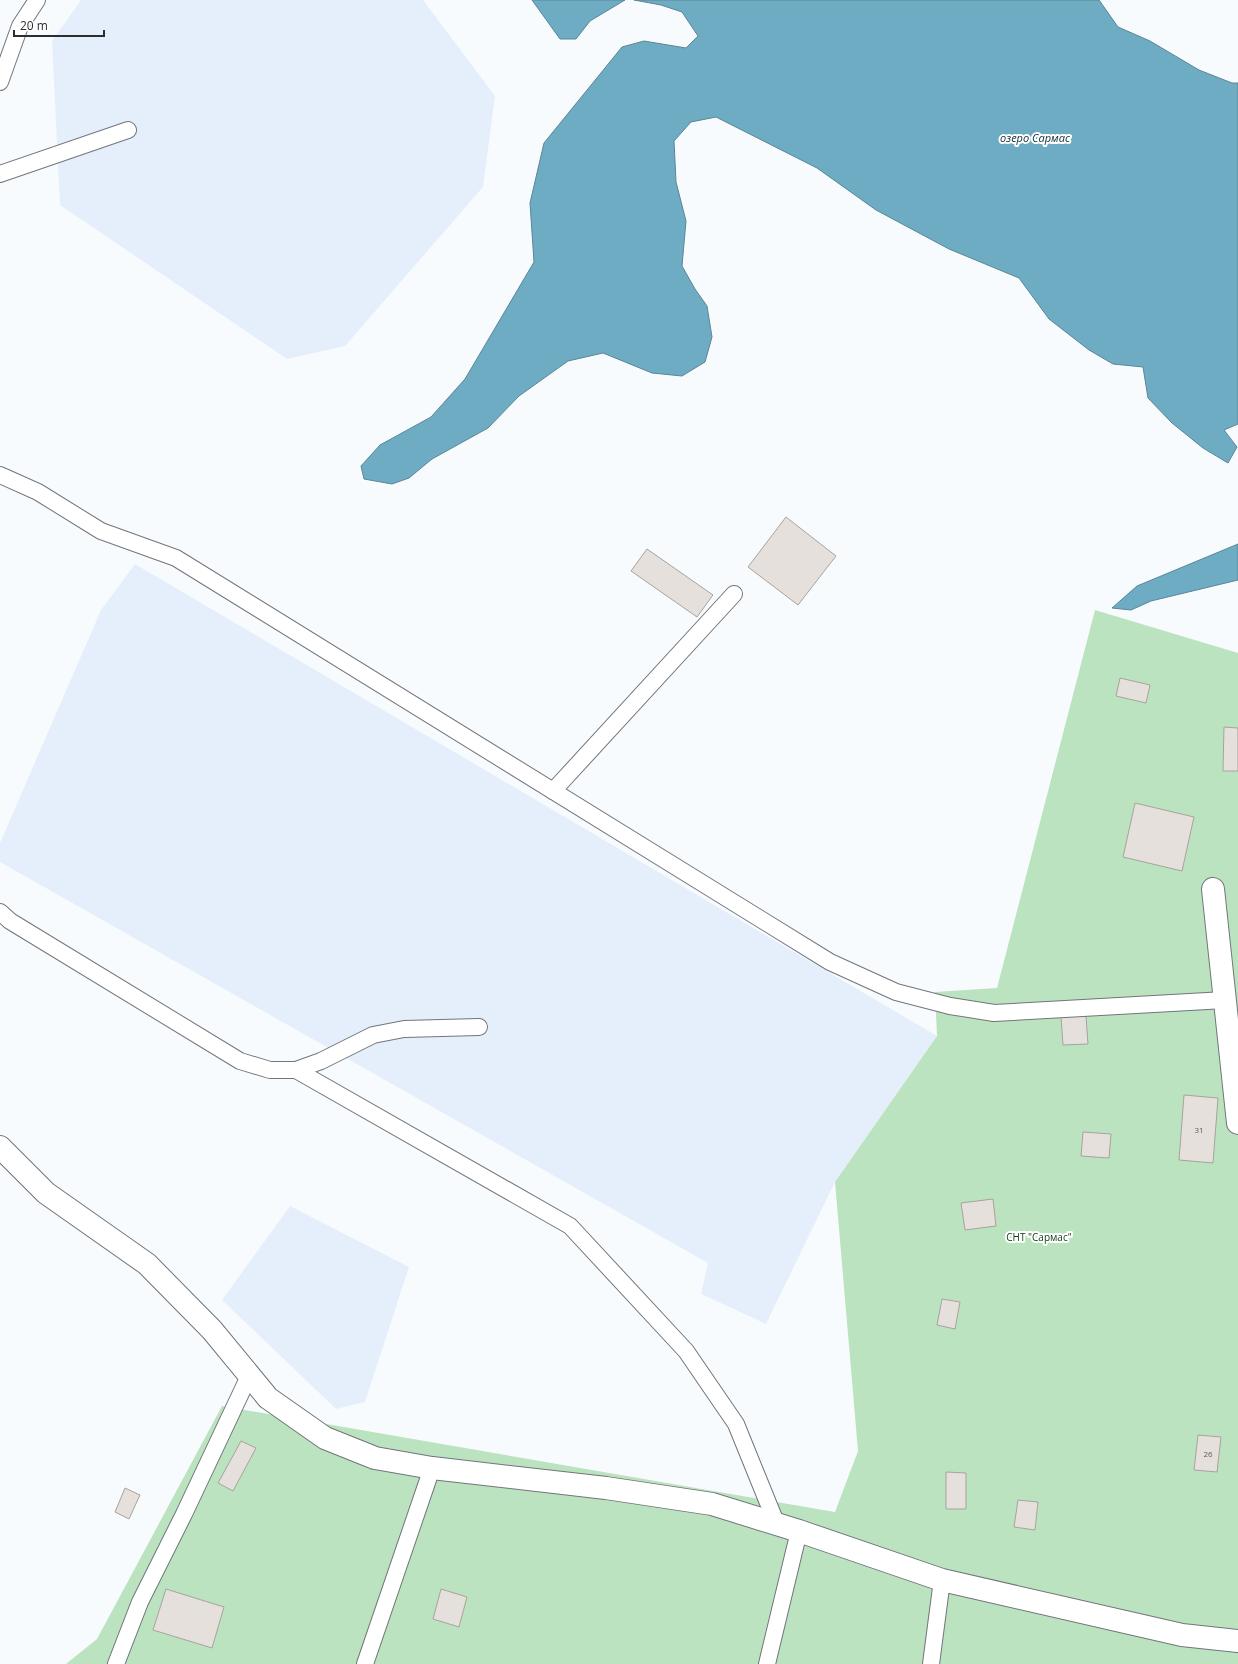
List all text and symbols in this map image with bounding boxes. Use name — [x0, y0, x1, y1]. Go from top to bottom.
scale bar — [14, 12, 104, 38]
text: 20 m — [20, 17, 48, 34]
water label: озеро Сармас — [1000, 130, 1071, 145]
house number: 31 — [1194, 1124, 1204, 1135]
park label: СНТ "Сармас" — [1006, 1230, 1072, 1244]
house number: 26 — [1203, 1448, 1213, 1459]

